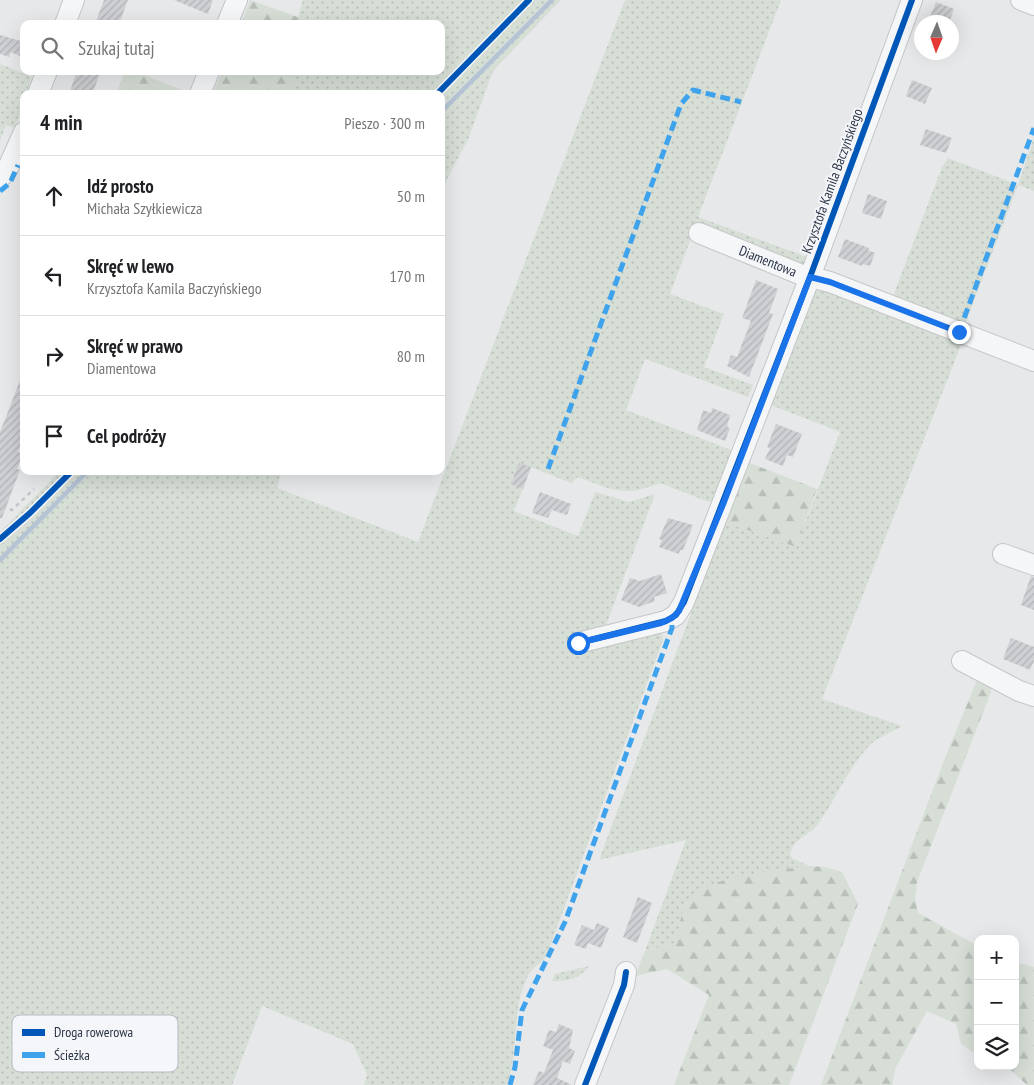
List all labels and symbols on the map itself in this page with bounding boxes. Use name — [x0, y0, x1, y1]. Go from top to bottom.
north arrow — [914, 15, 959, 60]
street label: Krzysztofa Kamila Baczyńskiego — [797, 106, 867, 256]
street label: Diamentowa — [737, 241, 799, 281]
route end — [948, 321, 971, 344]
route start — [567, 632, 590, 655]
legend — [12, 1015, 178, 1072]
text: Droga rowerowa — [54, 1023, 133, 1041]
text: Ścieżka — [54, 1046, 90, 1064]

